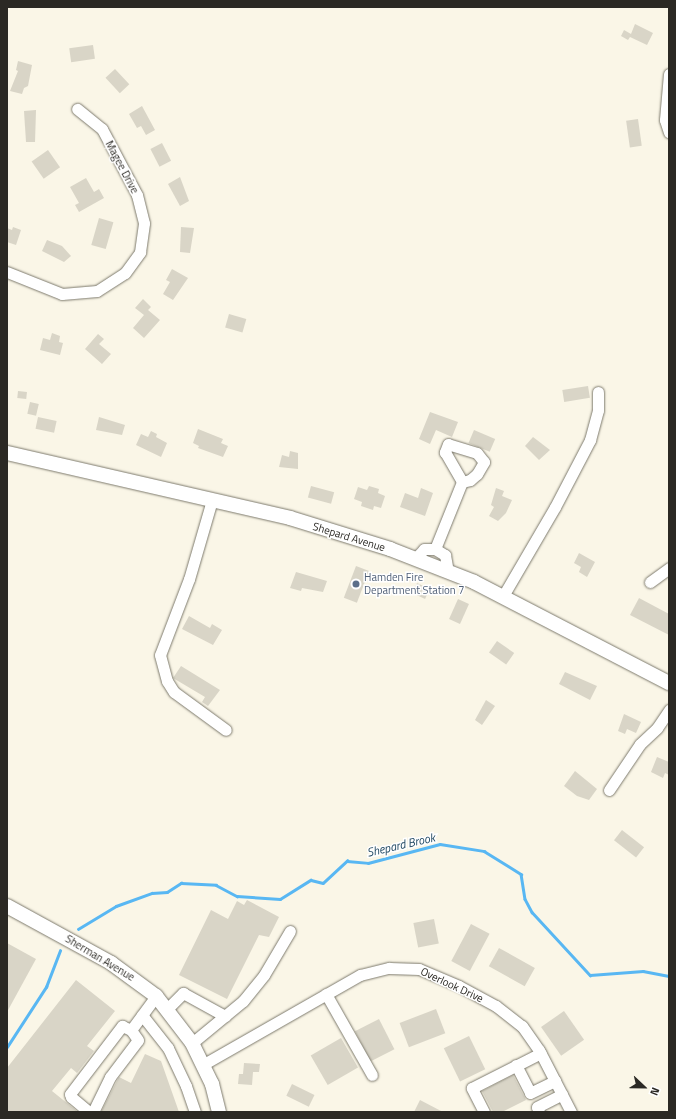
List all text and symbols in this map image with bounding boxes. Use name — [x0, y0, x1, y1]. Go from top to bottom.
street label: Magee Drive — [103, 138, 141, 196]
street label: Shepard Avenue — [311, 520, 387, 554]
place label: Hamden Fire Department Station 7 — [364, 571, 464, 597]
marker: Hamden Fire Department Station 7 — [351, 579, 361, 589]
water label: Shepard Brook — [366, 830, 436, 860]
street label: Sherman Avenue — [63, 932, 137, 984]
street label: Overlook Drive — [419, 965, 485, 1005]
north arrow — [624, 1067, 664, 1107]
text: N — [646, 1085, 664, 1098]

